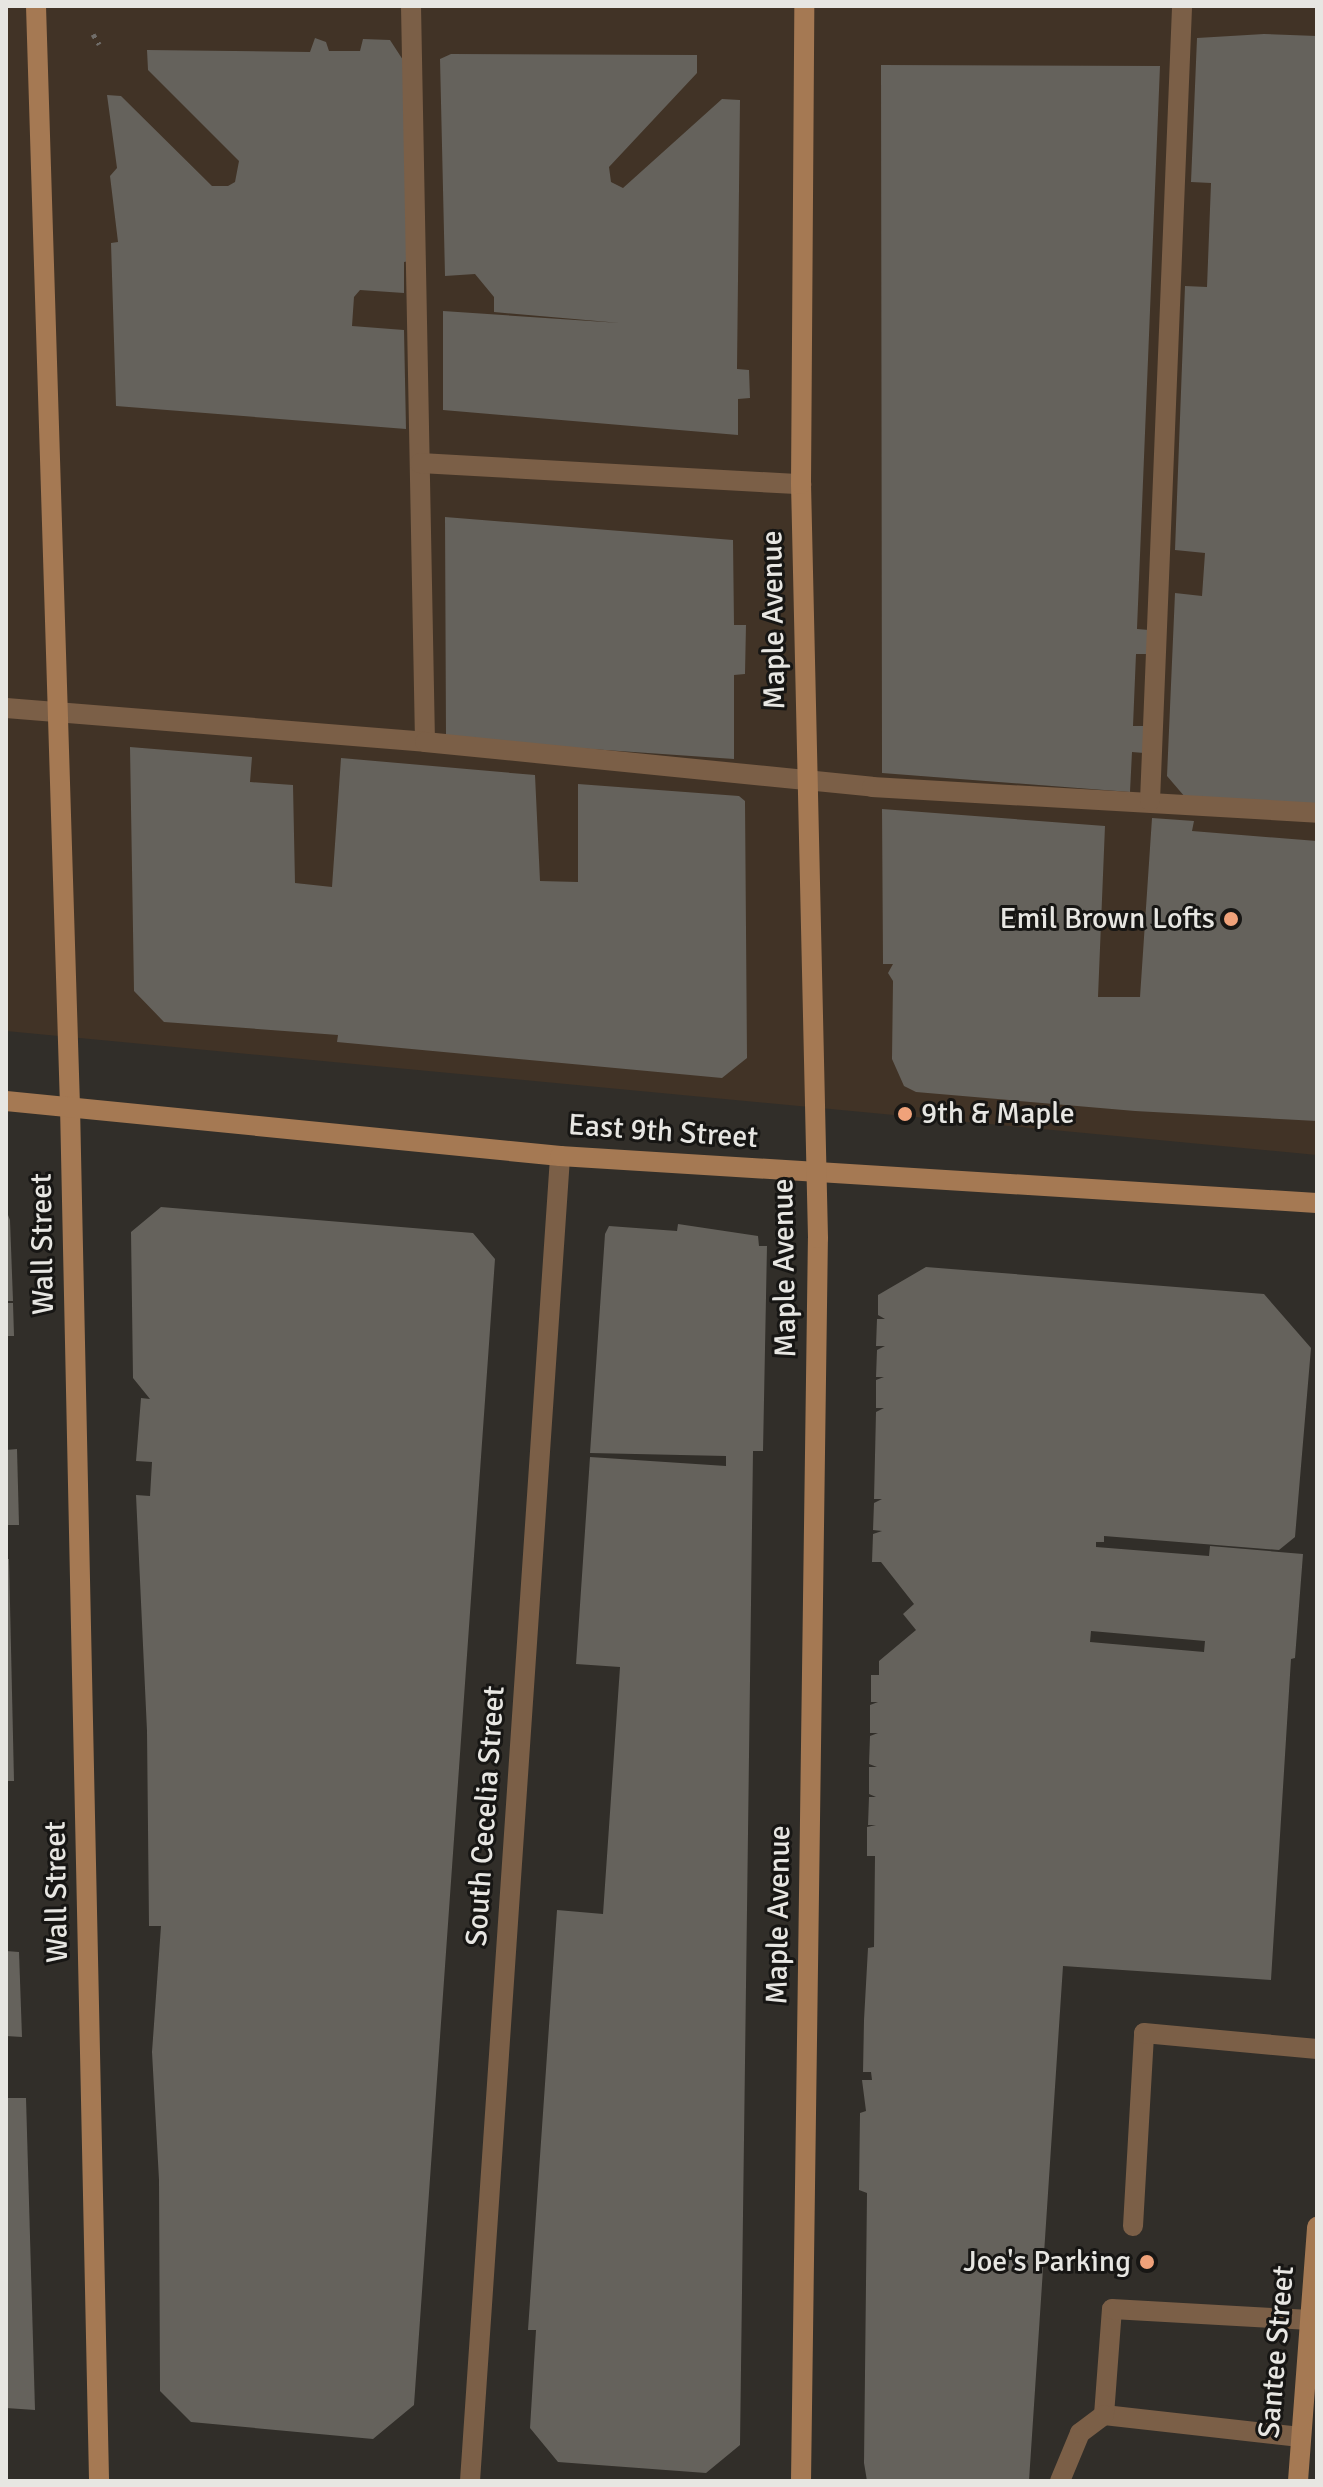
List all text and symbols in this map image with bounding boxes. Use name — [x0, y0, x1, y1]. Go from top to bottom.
street label: Maple Avenue — [754, 530, 794, 710]
place label: Emil Brown Lofts — [999, 901, 1215, 937]
marker: Emil Brown Lofts — [1222, 910, 1240, 928]
place label: 9th & Maple — [921, 1096, 1075, 1132]
marker: 9th & Maple — [896, 1105, 914, 1123]
street label: East 9th Street — [567, 1107, 759, 1157]
street label: Wall Street — [24, 1173, 62, 1315]
street label: Maple Avenue — [765, 1178, 805, 1358]
street label: South Cecelia Street — [459, 1685, 513, 1947]
street label: Wall Street — [38, 1821, 76, 1963]
street label: Maple Avenue — [759, 1825, 799, 2005]
place label: Joe's Parking — [963, 2244, 1131, 2280]
marker: Joe's Parking — [1138, 2253, 1156, 2271]
street label: Santee Street — [1252, 2264, 1302, 2440]

